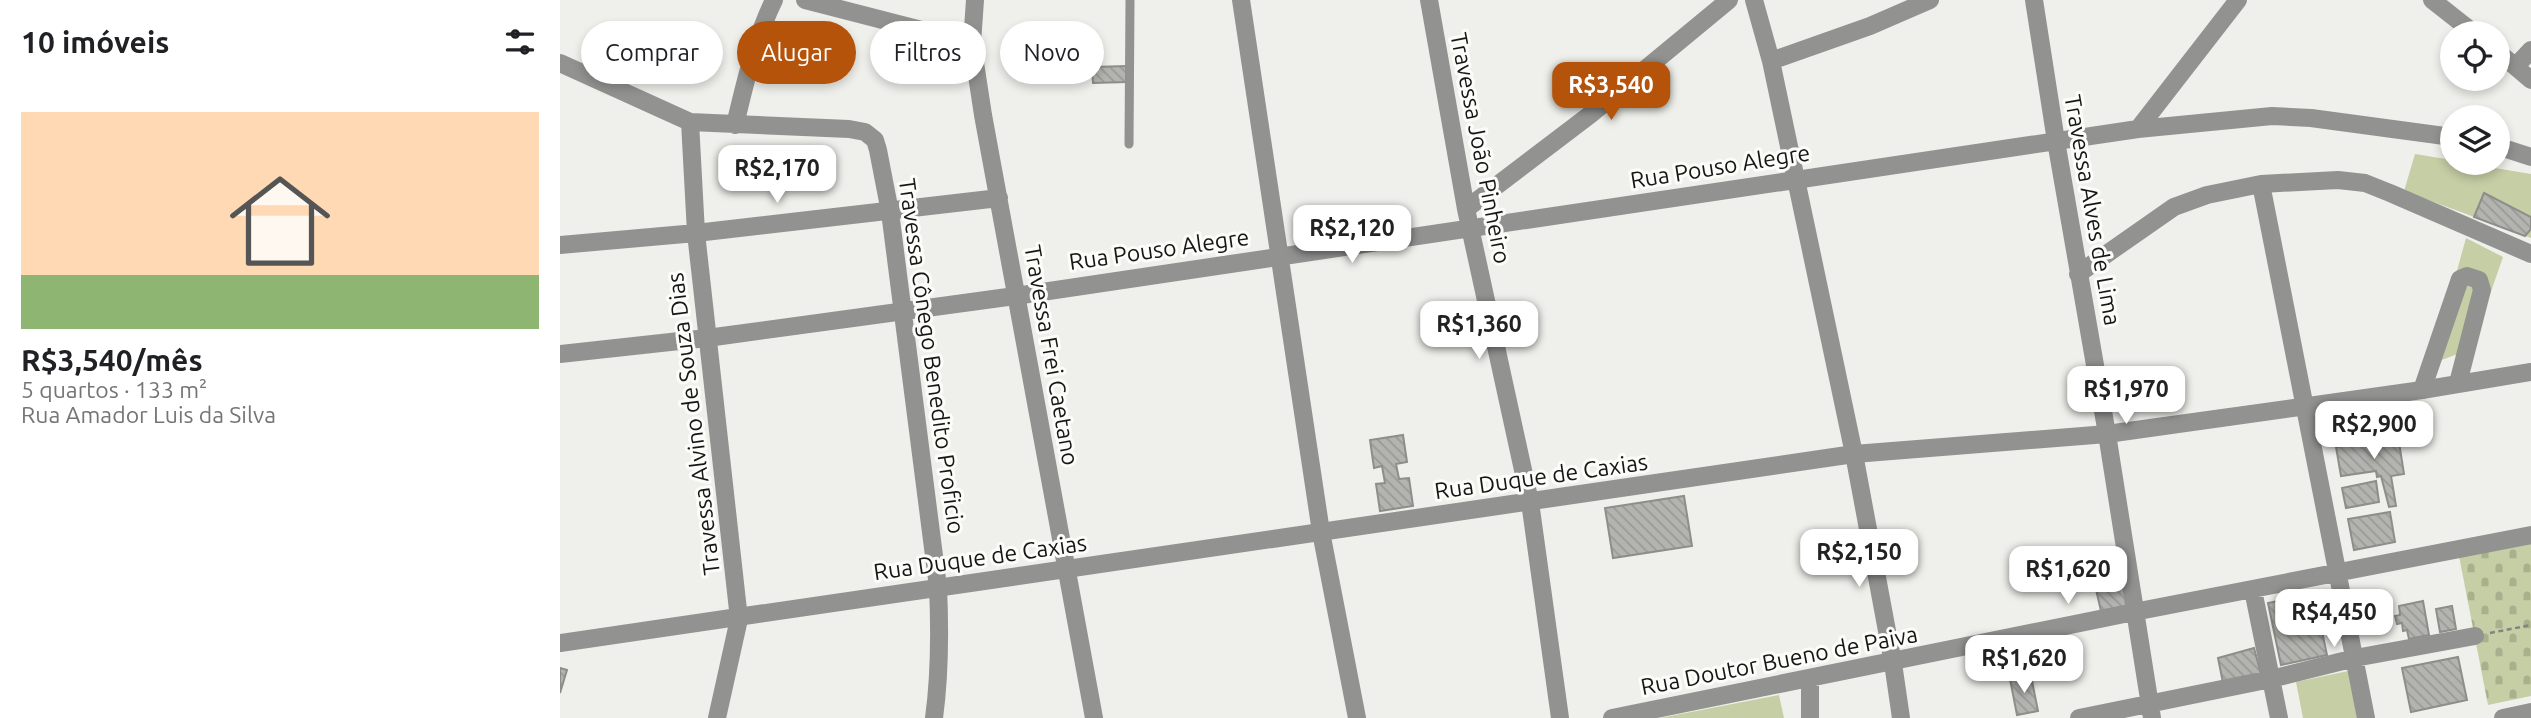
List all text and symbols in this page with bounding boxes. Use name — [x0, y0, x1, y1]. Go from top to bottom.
chip: Comprar — [581, 21, 723, 84]
chip: Alugar — [737, 21, 856, 84]
chip: Filtros — [870, 21, 986, 84]
chip: Novo — [1000, 21, 1104, 84]
map controls — [2440, 21, 2510, 175]
button: locate — [2440, 21, 2510, 91]
icon: filters — [501, 23, 539, 61]
text: 10 imóveis — [21, 25, 169, 59]
street label: Travessa João Pinheiro — [1446, 30, 1516, 266]
pin: R$3,540 — [1546, 62, 1676, 122]
text: R$3,540 — [1568, 72, 1654, 97]
street label: Travessa Alves de Lima — [2060, 93, 2126, 327]
button: layers — [2440, 105, 2510, 175]
street label: Rua Pouso Alegre — [1628, 139, 1812, 193]
pin: R$2,170 — [712, 146, 842, 205]
text: R$2,170 — [734, 155, 820, 180]
icon: home — [217, 158, 343, 284]
street label: Travessa Cônego Benedito Proficio — [895, 177, 969, 535]
pin: R$2,120 — [1287, 205, 1417, 265]
text: R$2,120 — [1309, 215, 1395, 240]
street label: Rua Pouso Alegre — [1067, 224, 1251, 274]
street label: Travessa Frei Caetano — [1020, 243, 1084, 467]
street label: Travessa Alvino de Souza Dias — [662, 271, 724, 577]
pin: R$1,360 — [1414, 302, 1544, 361]
text: R$1,360 — [1436, 311, 1522, 336]
text: R$3,540/mês — [21, 343, 203, 377]
pin: R$1,970 — [2061, 366, 2191, 426]
text: R$1,970 — [2083, 376, 2169, 401]
text: 5 quartos · 133 m² — [21, 377, 207, 402]
text: Rua Amador Luis da Silva — [21, 402, 276, 427]
pin: R$2,900 — [2309, 402, 2439, 461]
text: R$2,900 — [2331, 411, 2417, 436]
street label: Rua Duque de Caxias — [1433, 449, 1649, 503]
street label: Rua Duque de Caxias — [872, 530, 1088, 584]
pin: R$2,150 — [1794, 530, 1924, 589]
text: R$2,150 — [1816, 539, 1902, 564]
pin: R$1,620 — [2003, 546, 2133, 606]
text: R$1,620 — [2025, 556, 2111, 581]
pin: R$4,450 — [2269, 590, 2399, 649]
text: R$4,450 — [2291, 599, 2377, 624]
street label: Rua Doutor Bueno de Paiva — [1638, 621, 1920, 699]
pin: R$1,620 — [1959, 636, 2089, 695]
text: R$1,620 — [1981, 645, 2067, 670]

